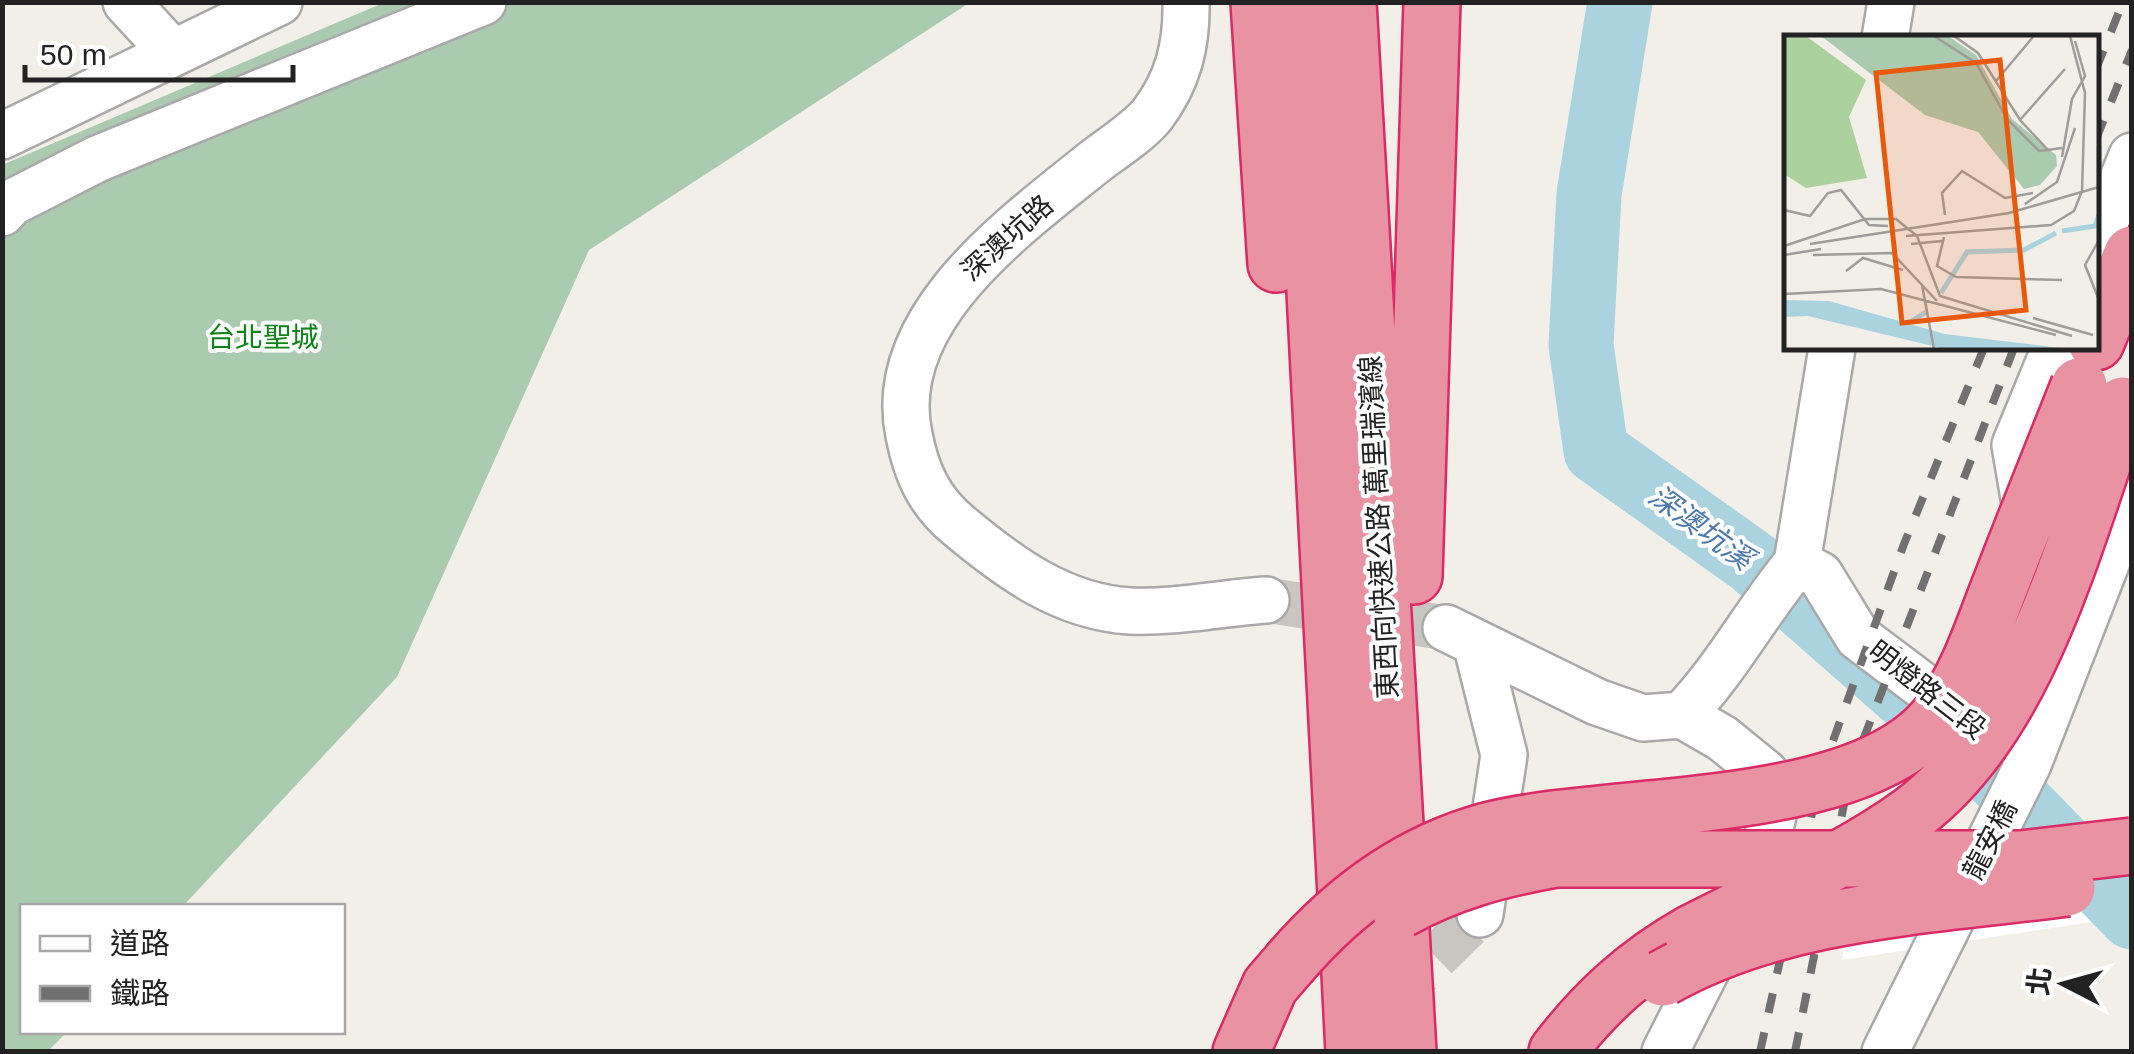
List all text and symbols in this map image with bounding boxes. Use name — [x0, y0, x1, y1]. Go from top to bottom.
scale bar — [25, 20, 292, 82]
inset map — [1784, 35, 2099, 350]
text: 50 m — [40, 38, 107, 71]
street label: 深澳坑路 — [955, 189, 1059, 287]
park label: 台北聖城 — [207, 322, 319, 353]
street label: 東西向快速公路 萬里瑞濱線 — [1355, 355, 1403, 699]
water label: 深澳坑溪 — [1643, 478, 1762, 578]
street label: 明燈路三段 — [1862, 635, 1992, 745]
street label: 龍安橋 — [1957, 796, 2023, 884]
legend — [20, 904, 345, 1034]
text: 道路 — [110, 927, 170, 960]
north arrow — [2014, 934, 2114, 1034]
text: 北 — [2023, 966, 2057, 997]
text: 鐵路 — [110, 977, 170, 1010]

